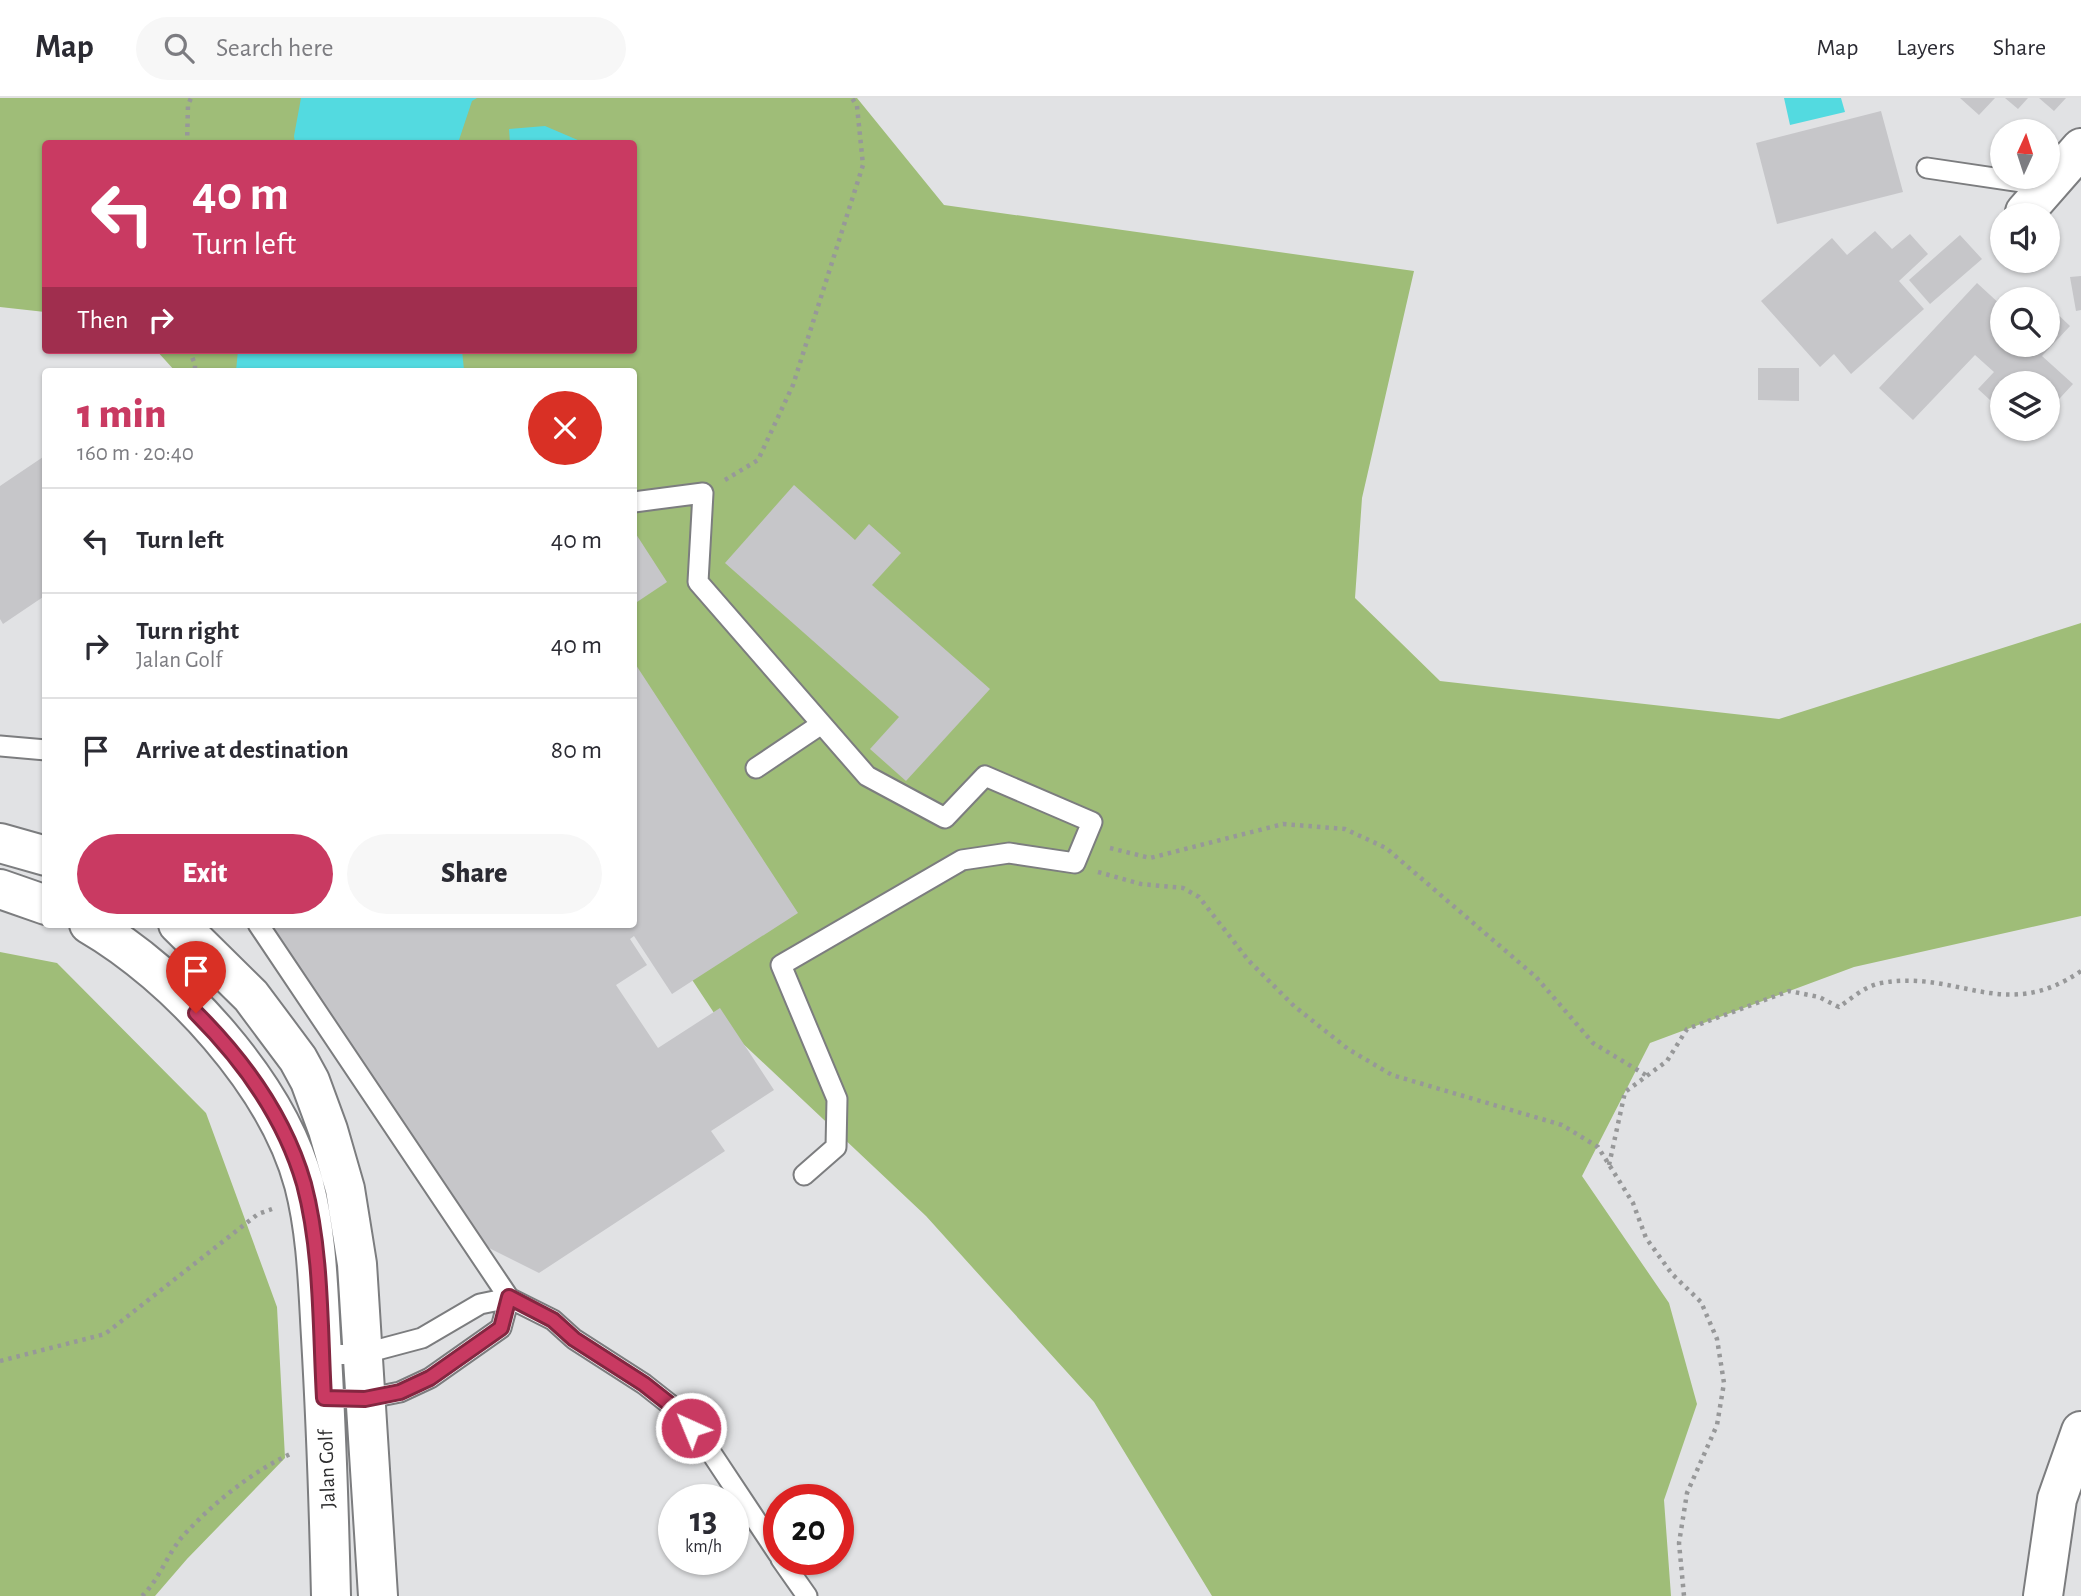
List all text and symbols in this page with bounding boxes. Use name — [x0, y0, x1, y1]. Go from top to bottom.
search box — [136, 17, 626, 80]
icon: search — [160, 29, 198, 67]
text: Map — [35, 31, 94, 64]
text: Search here — [216, 35, 334, 61]
text: Map — [1816, 36, 1858, 60]
text: Layers — [1896, 36, 1955, 60]
text: Share — [1993, 36, 2046, 60]
north arrow — [1990, 119, 2060, 189]
map controls — [1990, 119, 2060, 441]
icon: left — [77, 168, 168, 259]
text: 40 m — [192, 170, 289, 219]
button: sound — [1990, 203, 2060, 273]
text: Turn left — [192, 228, 296, 260]
button: search — [1990, 287, 2060, 357]
icon: right — [142, 301, 180, 339]
text: Then — [77, 307, 128, 333]
button: layers — [1990, 371, 2060, 441]
button: close — [528, 391, 602, 465]
text: 1 min — [77, 393, 166, 435]
text: 160 m · 20:40 — [77, 442, 194, 465]
icon: left — [77, 522, 115, 560]
text: Turn left — [136, 527, 224, 553]
text: 40 m — [551, 527, 602, 553]
text: Turn right — [136, 618, 239, 644]
icon: right — [77, 627, 115, 665]
text: 40 m — [551, 632, 602, 658]
text: Jalan Golf — [136, 649, 222, 672]
icon: arrive — [77, 732, 115, 770]
text: Arrive at destination — [136, 737, 349, 763]
text: 80 m — [551, 737, 602, 763]
button: Exit — [77, 834, 333, 914]
button: Share — [347, 834, 602, 914]
pin — [166, 941, 226, 1013]
icon: arrive — [177, 952, 215, 990]
position arrow — [654, 1391, 728, 1465]
street label: Jalan Golf — [315, 1428, 339, 1509]
speed limit sign: 20 — [763, 1484, 854, 1575]
text: 13 — [690, 1503, 717, 1538]
text: km/h — [685, 1538, 722, 1556]

